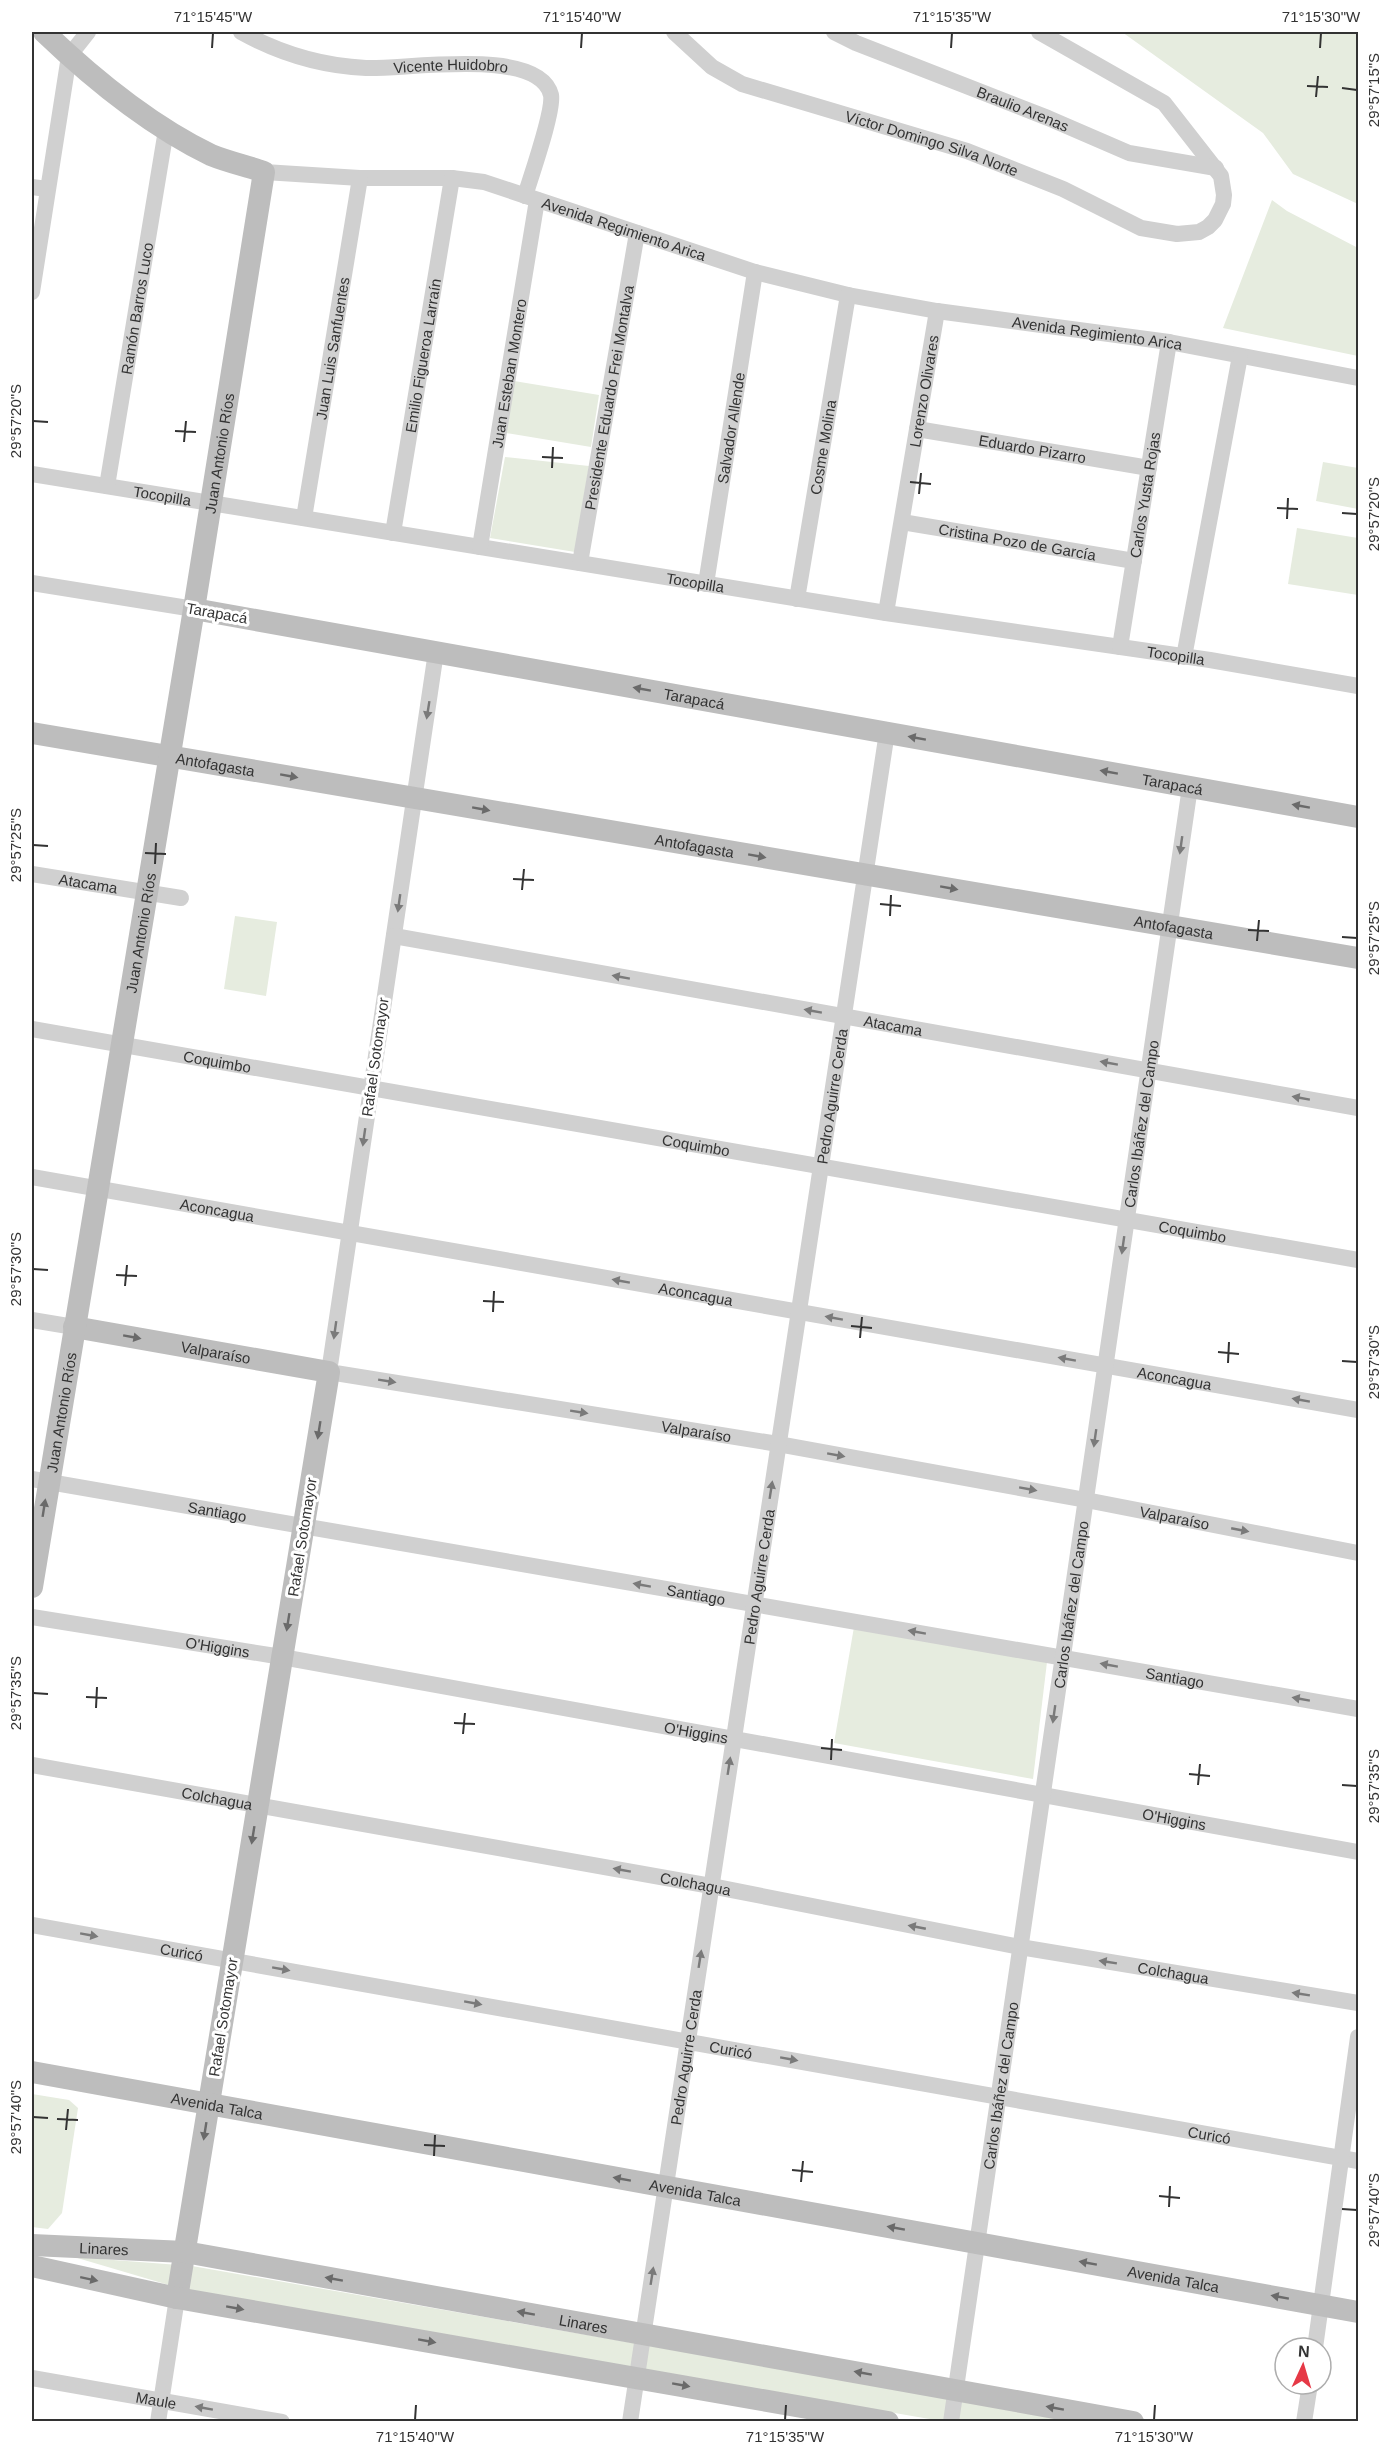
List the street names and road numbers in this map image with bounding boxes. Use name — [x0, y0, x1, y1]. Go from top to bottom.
street label: Vicente Huidobro — [393, 55, 509, 76]
street label: Braulio Arenas — [975, 83, 1072, 135]
street label: Víctor Domingo Silva Norte — [843, 107, 1021, 179]
street label: Avenida Regimiento Arica — [540, 193, 709, 264]
street label: Ramón Barros Luco — [117, 241, 156, 376]
street label: Juan Luis Sanfuentes — [312, 276, 352, 421]
street label: Emilio Figueroa Larraín — [401, 277, 444, 434]
street label: Presidente Eduardo Frei Montalva — [581, 283, 636, 511]
street label: Juan Esteban Montero — [488, 297, 529, 449]
street label: Avenida Regimiento Arica — [1011, 313, 1185, 353]
street label: Lorenzo Olivares — [906, 334, 941, 448]
street label: Salvador Allende — [713, 371, 748, 485]
street label: Juan Antonio Ríos — [201, 392, 237, 515]
street label: Cosme Molina — [806, 398, 839, 496]
street label: Eduardo Pizarro — [977, 431, 1087, 466]
street label: Carlos Yusta Rojas — [1126, 431, 1163, 559]
street label: Tocopilla — [132, 482, 193, 508]
street label: Cristina Pozo de García — [937, 520, 1098, 563]
street label: Tocopilla — [665, 569, 726, 595]
street label: Tarapacá — [185, 599, 250, 627]
street label: Tocopilla — [1146, 642, 1206, 668]
street label: Tarapacá — [662, 685, 727, 712]
street label: Antofagasta — [174, 749, 257, 779]
street label: Tarapacá — [1141, 770, 1205, 798]
street label: Antofagasta — [654, 830, 736, 861]
street label: Atacama — [58, 870, 120, 896]
street label: Juan Antonio Ríos — [122, 871, 159, 994]
street label: Antofagasta — [1133, 912, 1215, 942]
street label: Rafael Sotomayor — [358, 996, 392, 1118]
street label: Atacama — [862, 1011, 924, 1039]
street label: Pedro Aguirre Cerda — [813, 1027, 850, 1165]
street label: Carlos Ibáñez del Campo — [1120, 1039, 1161, 1209]
street label: Coquimbo — [182, 1047, 252, 1076]
street label: Coquimbo — [661, 1130, 731, 1159]
street label: Aconcagua — [179, 1195, 256, 1225]
street label: Coquimbo — [1157, 1217, 1228, 1245]
street label: Aconcagua — [657, 1279, 735, 1309]
street label: Valparaíso — [180, 1338, 252, 1367]
street label: Juan Antonio Ríos — [43, 1351, 79, 1474]
street label: Aconcagua — [1136, 1363, 1214, 1393]
street label: Valparaíso — [660, 1417, 733, 1445]
street label: Rafael Sotomayor — [284, 1476, 320, 1598]
street label: Santiago — [187, 1498, 248, 1525]
street label: Valparaíso — [1138, 1502, 1211, 1532]
street label: Pedro Aguirre Cerda — [740, 1507, 777, 1646]
street label: Carlos Ibáñez del Campo — [1050, 1520, 1091, 1690]
street label: Santiago — [665, 1581, 727, 1608]
street label: O'Higgins — [184, 1633, 251, 1660]
street label: Santiago — [1144, 1664, 1206, 1691]
street label: O'Higgins — [663, 1718, 729, 1746]
street label: Colchagua — [180, 1783, 255, 1813]
street label: O'Higgins — [1141, 1805, 1208, 1833]
street label: Colchagua — [659, 1869, 733, 1898]
street label: Curicó — [159, 1939, 204, 1964]
street label: Rafael Sotomayor — [205, 1956, 241, 2078]
street label: Colchagua — [1136, 1958, 1211, 1987]
street label: Pedro Aguirre Cerda — [667, 1988, 704, 2126]
street label: Carlos Ibáñez del Campo — [980, 2001, 1021, 2171]
street label: Curicó — [708, 2037, 754, 2062]
street label: Avenida Talca — [170, 2089, 265, 2122]
street label: Curicó — [1187, 2122, 1232, 2147]
street label: Avenida Talca — [648, 2175, 743, 2209]
street label: Linares — [79, 2239, 129, 2258]
street label: Avenida Talca — [1126, 2262, 1221, 2295]
street label: Linares — [558, 2311, 609, 2336]
street label: Maule — [134, 2388, 178, 2412]

